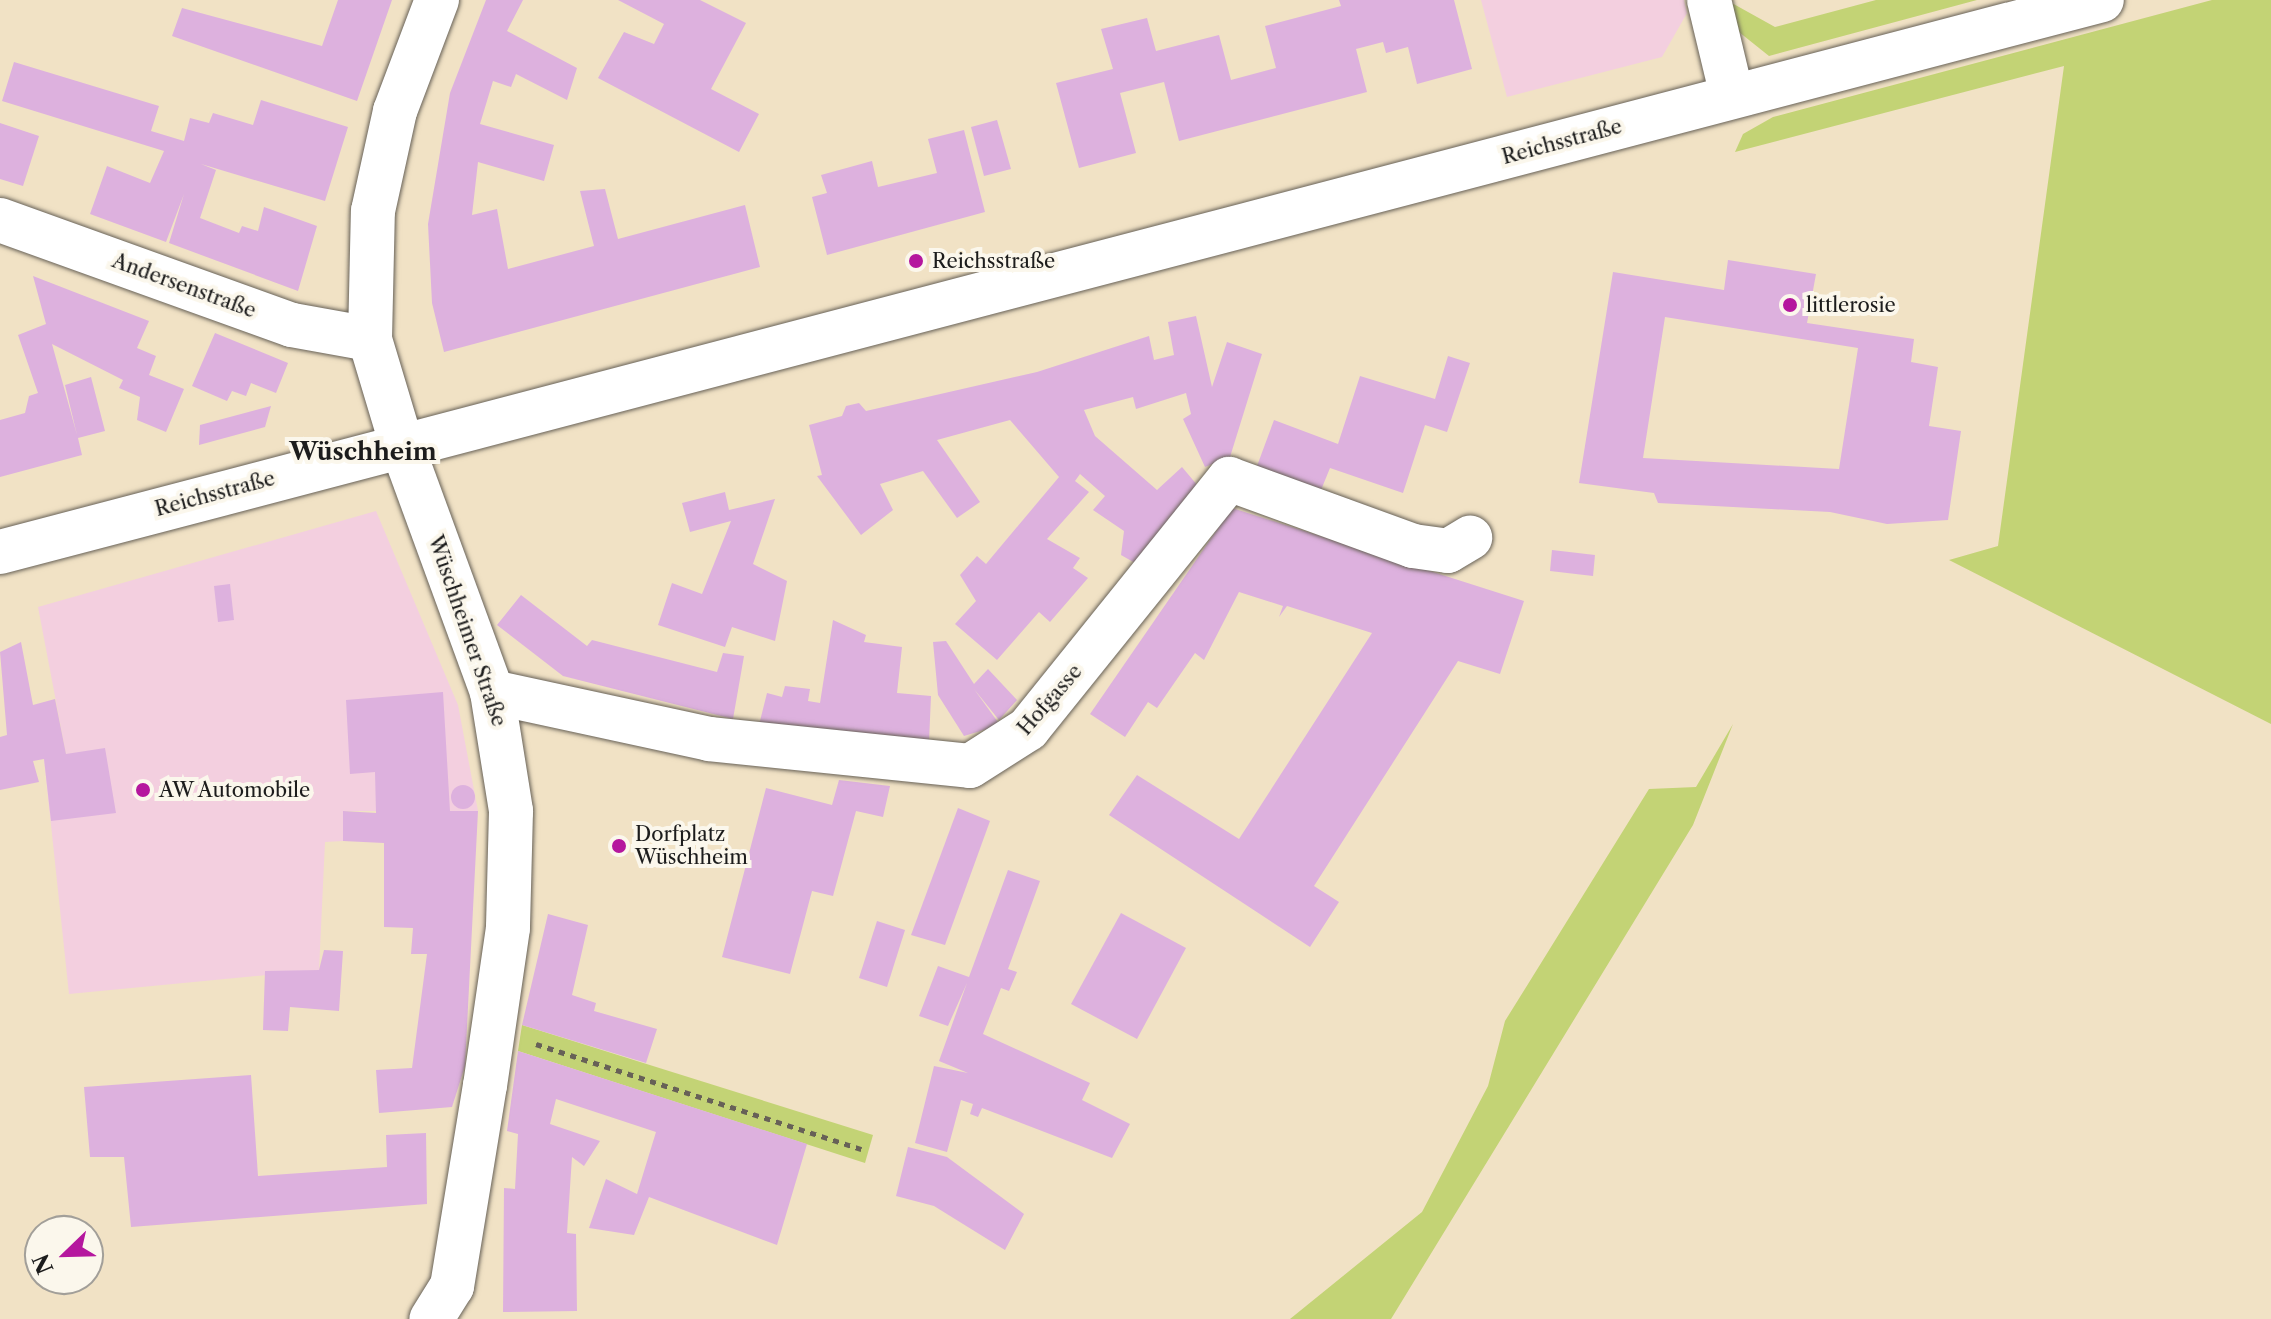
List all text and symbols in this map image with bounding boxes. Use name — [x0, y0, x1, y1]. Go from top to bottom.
street label: Reichsstraße — [1499, 114, 1625, 170]
street label: Andersenstraße — [109, 249, 259, 323]
place label: Reichsstraße — [932, 249, 1055, 273]
marker: Reichsstraße — [907, 252, 925, 270]
place label: littlerosie — [1806, 293, 1896, 317]
marker: littlerosie — [1781, 296, 1799, 314]
district label: Wüschheim — [289, 438, 437, 466]
street label: Reichsstraße — [152, 466, 278, 522]
street label: Wüschheimer Straße — [423, 532, 511, 730]
street label: Hofgasse — [1013, 660, 1087, 740]
place label: AW Automobile — [159, 778, 312, 802]
marker: AW Automobile — [134, 781, 152, 799]
place label: Dorfplatz Wüschheim — [635, 822, 748, 869]
marker: Dorfplatz Wüschheim — [610, 837, 628, 855]
north arrow — [24, 1215, 104, 1295]
text: N — [27, 1250, 59, 1278]

